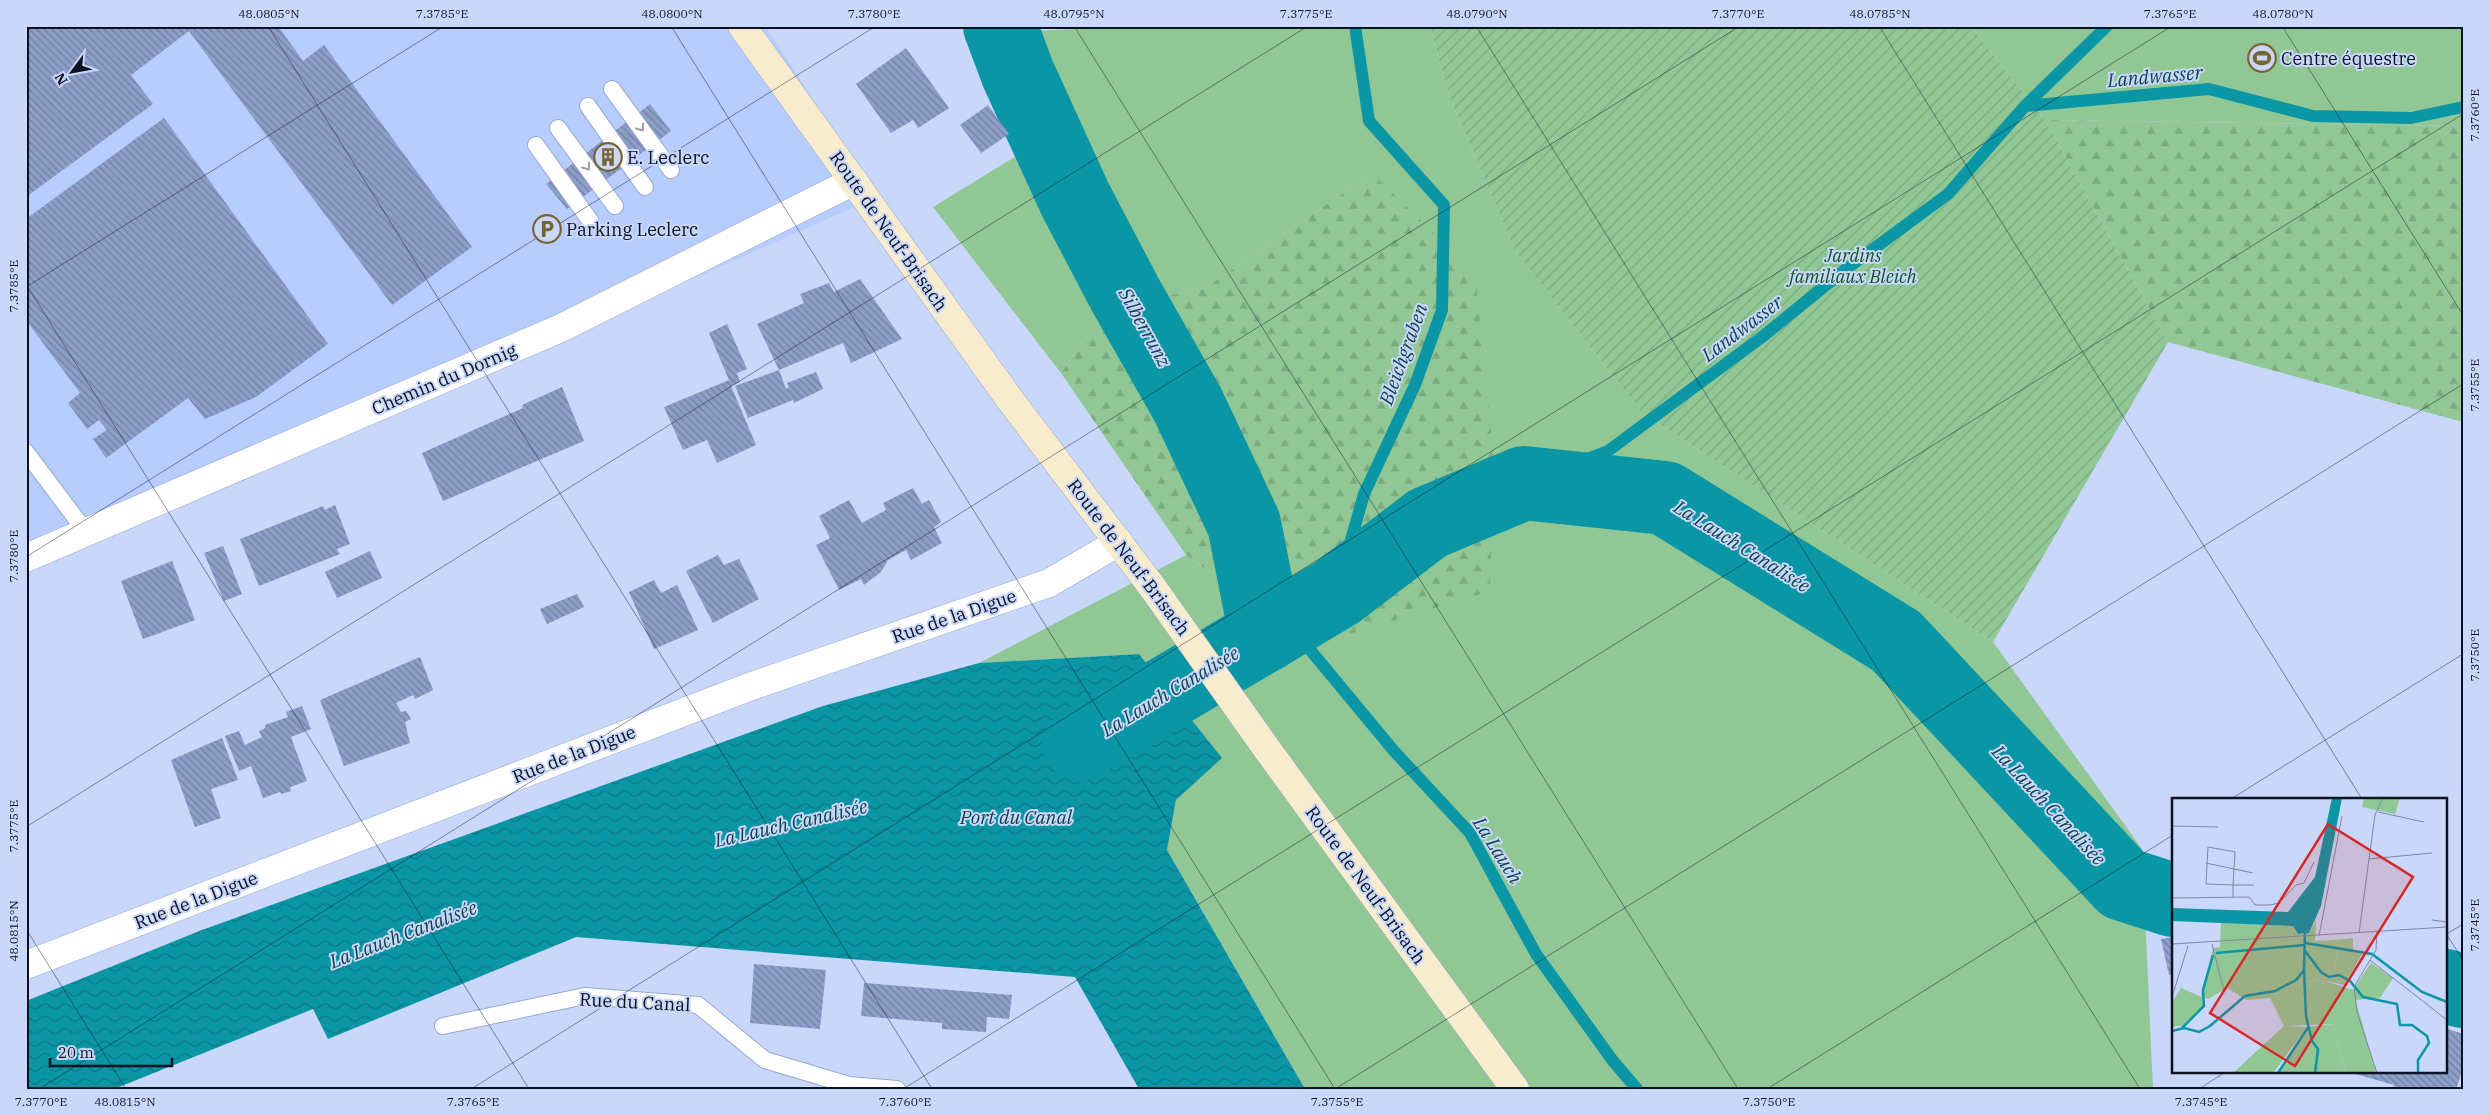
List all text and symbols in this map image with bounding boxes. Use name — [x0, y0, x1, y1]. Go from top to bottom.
text: 48.0805°N — [238, 6, 300, 21]
text: 7.3785°E — [416, 6, 468, 21]
text: 48.0800°N — [641, 6, 703, 21]
text: 7.3780°E — [848, 6, 900, 21]
text: 48.0795°N — [1043, 6, 1105, 21]
text: 7.3775°E — [1280, 6, 1332, 21]
text: 48.0790°N — [1446, 6, 1508, 21]
text: 7.3770°E — [1712, 6, 1764, 21]
text: 48.0785°N — [1849, 6, 1911, 21]
text: 7.3765°E — [2144, 6, 2196, 21]
text: 48.0780°N — [2252, 6, 2314, 21]
sports icon: Centre équestre — [2247, 43, 2277, 73]
place label: Centre équestre — [2281, 47, 2416, 70]
north arrow — [48, 48, 98, 98]
water label: Landwasser — [2105, 60, 2204, 92]
text: N — [50, 69, 72, 88]
text: 7.3760°E — [2467, 89, 2482, 141]
one-way arrow — [635, 122, 643, 131]
building icon: E. Leclerc — [593, 142, 623, 172]
place label: E. Leclerc — [627, 146, 709, 169]
street label: Route de Neuf-Brisach — [825, 146, 953, 316]
one-way arrow — [581, 161, 590, 171]
parking icon: Parking Leclerc — [532, 214, 562, 244]
place label: Parking Leclerc — [566, 218, 698, 241]
park label: Jardins familiaux Bleich — [1785, 244, 1917, 288]
text: 7.3785°E — [6, 260, 21, 312]
water label: Silberrunz — [1113, 282, 1177, 371]
water label: Landwasser — [1696, 289, 1788, 367]
water label: Bleichgraben — [1373, 300, 1432, 409]
street label: Chemin du Dornig — [368, 338, 520, 420]
text: 7.3755°E — [2467, 359, 2482, 411]
street label: Route de Neuf-Brisach — [1063, 474, 1195, 640]
water label: La Lauch Canalisée — [1669, 494, 1815, 598]
text: 7.3780°E — [6, 530, 21, 582]
street label: Rue de la Digue — [889, 584, 1019, 648]
text: 7.3750°E — [2467, 629, 2482, 681]
water label: La Lauch Canalisée — [1096, 640, 1243, 742]
street label: Rue de la Digue — [509, 720, 639, 788]
water label: La Lauch Canalisée — [1986, 739, 2111, 871]
water label: La Lauch Canalisée — [711, 794, 870, 852]
inset map — [2172, 798, 2446, 1072]
text: 7.3775°E — [6, 800, 21, 852]
street label: Route de Neuf-Brisach — [1301, 801, 1431, 969]
water label: Port du Canal — [959, 805, 1073, 829]
water label: La Lauch — [1468, 811, 1528, 888]
street label: Rue de la Digue — [131, 866, 261, 934]
water label: La Lauch Canalisée — [325, 895, 481, 973]
text: 7.3745°E — [2467, 899, 2482, 951]
text: 48.0815°N — [6, 900, 21, 962]
street label: Rue du Canal — [579, 988, 691, 1016]
scale bar — [50, 1035, 172, 1067]
text: 20 m — [58, 1043, 94, 1062]
text: 7.3770°E — [15, 1094, 67, 1109]
text: 48.0815°N — [94, 1094, 156, 1109]
text: 7.3765°E — [447, 1094, 499, 1109]
text: 7.3760°E — [879, 1094, 931, 1109]
text: 7.3755°E — [1311, 1094, 1363, 1109]
text: 7.3750°E — [1743, 1094, 1795, 1109]
text: 7.3745°E — [2175, 1094, 2227, 1109]

